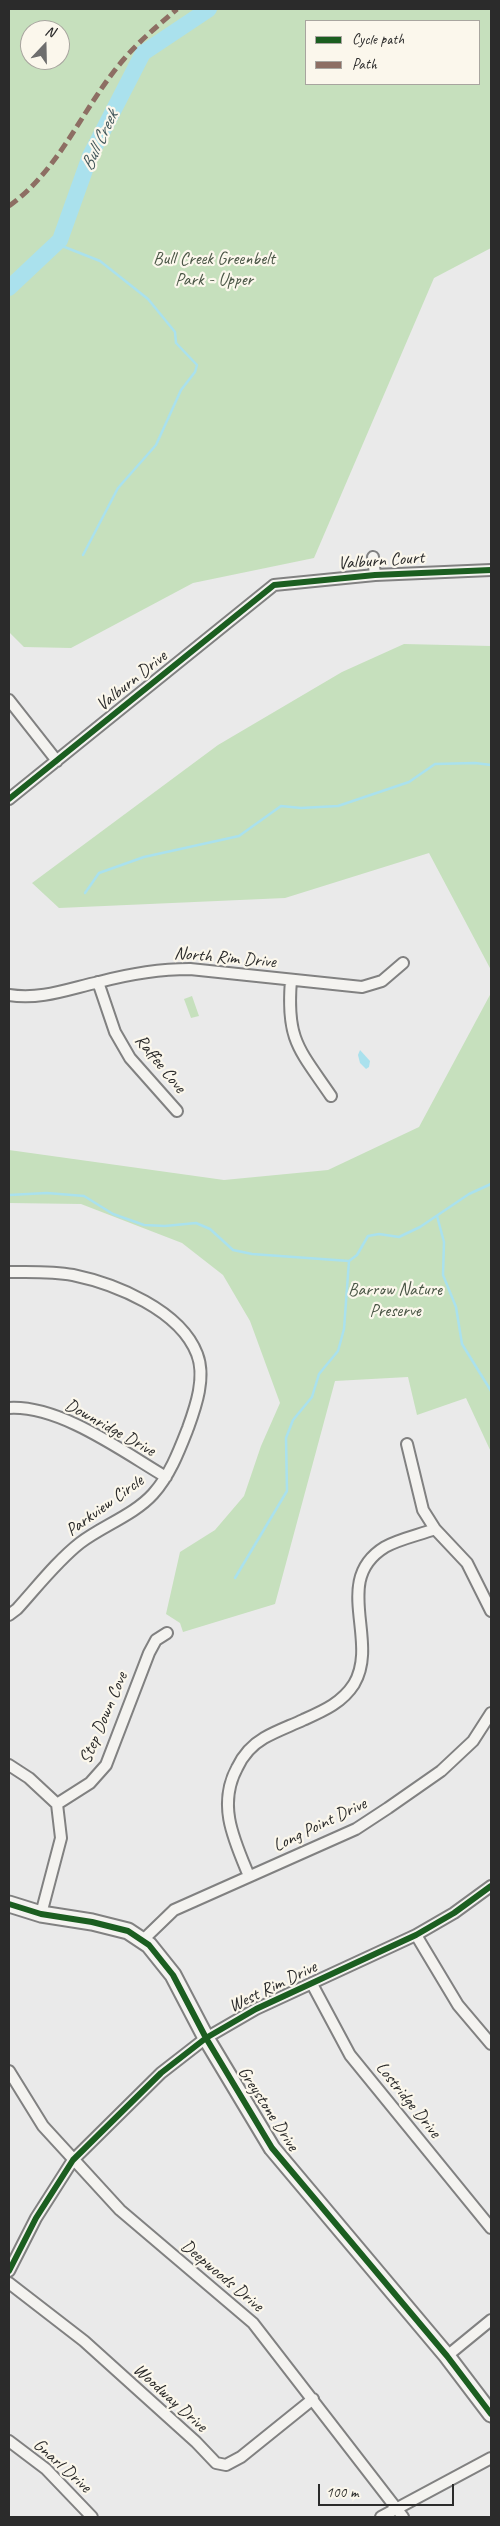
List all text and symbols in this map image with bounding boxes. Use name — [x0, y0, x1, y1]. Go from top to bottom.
north arrow — [20, 20, 70, 70]
legend — [305, 20, 480, 85]
text: N — [43, 22, 57, 41]
text: Cycle path — [352, 30, 404, 49]
text: Path — [352, 55, 377, 74]
water label: Bull Creek — [76, 108, 124, 174]
park label: Bull Creek Greenbelt Park - Upper — [153, 248, 275, 290]
street label: Valburn Court — [337, 547, 425, 575]
street label: Valburn Drive — [92, 646, 172, 716]
street label: North Rim Drive — [173, 943, 277, 973]
street label: Raffee Cove — [130, 1030, 190, 1098]
park label: Barrow Nature Preserve — [348, 1279, 442, 1322]
street label: Downridge Drive — [61, 1394, 159, 1462]
street label: Parkview Circle — [62, 1471, 148, 1541]
street label: Step Down Cove — [75, 1669, 133, 1767]
street label: Long Point Drive — [270, 1793, 370, 1857]
street label: West Rim Drive — [225, 1956, 321, 2018]
street label: Lostridge Drive — [371, 2057, 445, 2143]
street label: Greystone Drive — [233, 2063, 303, 2155]
street label: Deepwoods Drive — [176, 2235, 268, 2317]
street label: Woodway Drive — [128, 2359, 212, 2437]
street label: Gnarl Drive — [28, 2434, 96, 2498]
scale bar — [320, 2474, 456, 2506]
text: 100 m — [326, 2483, 358, 2502]

